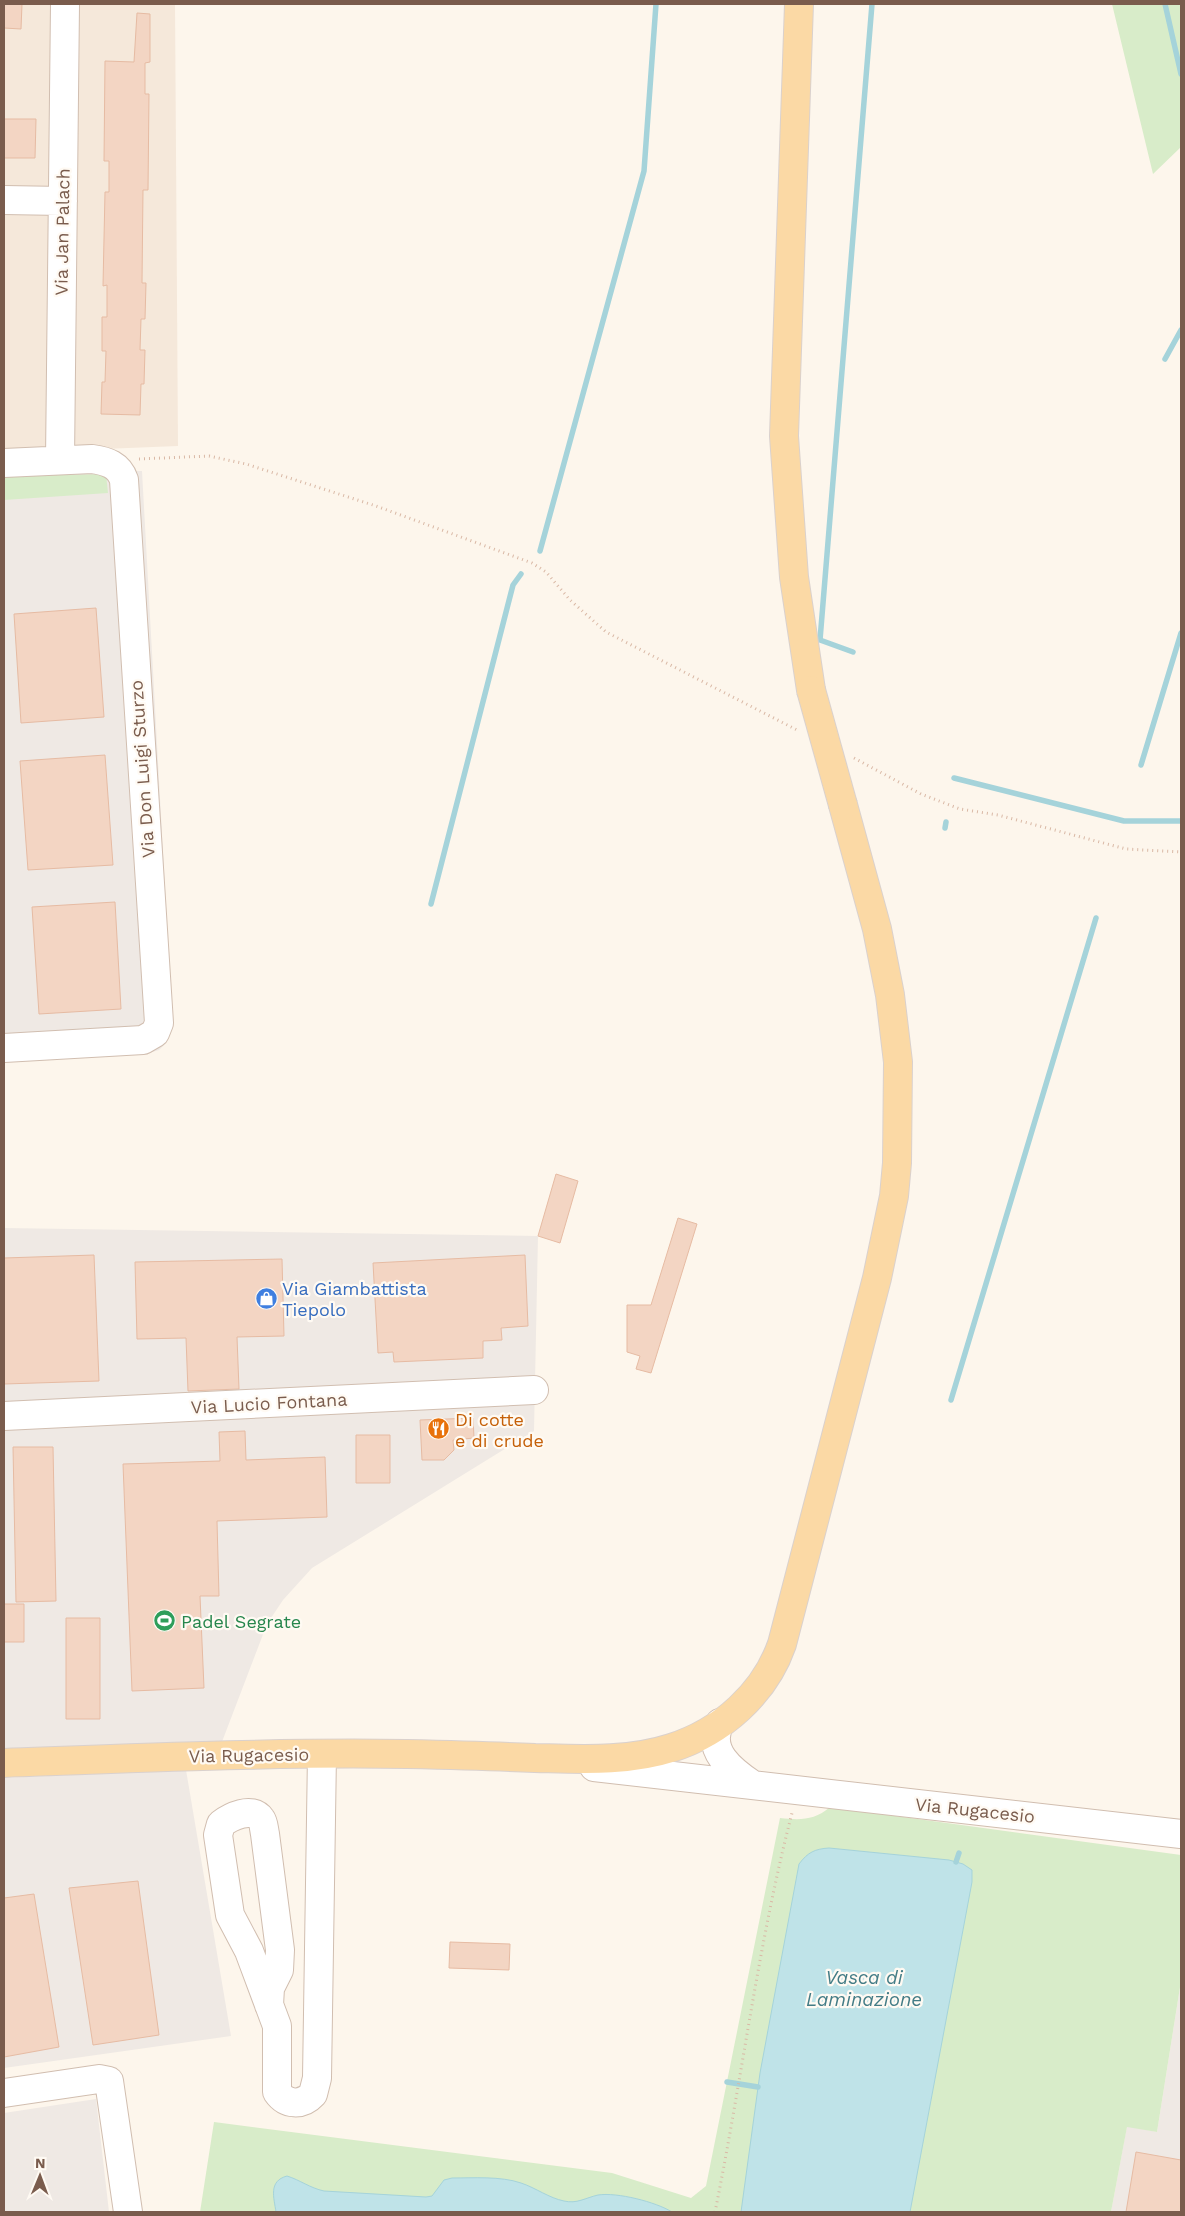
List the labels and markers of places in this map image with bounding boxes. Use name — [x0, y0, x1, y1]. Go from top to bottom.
place label: Via Giambattista Tiepolo — [282, 1278, 427, 1320]
shop icon: Via Giambattista Tiepolo — [254, 1286, 278, 1310]
place label: Di cotte e di crude — [455, 1409, 544, 1451]
restaurant icon: Di cotte e di crude — [427, 1417, 451, 1441]
sports icon: Padel Segrate — [153, 1609, 177, 1633]
place label: Padel Segrate — [181, 1611, 301, 1632]

